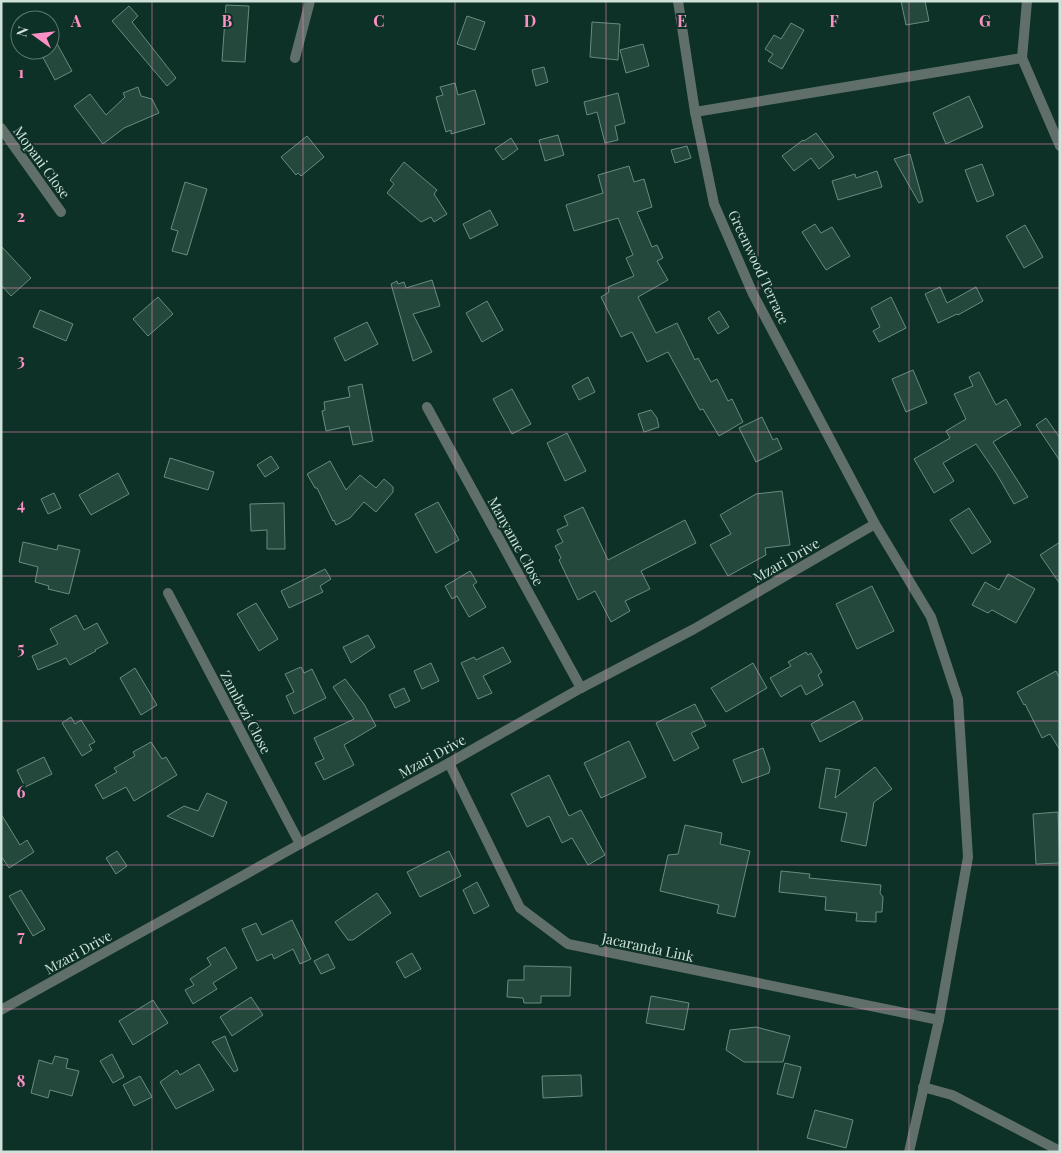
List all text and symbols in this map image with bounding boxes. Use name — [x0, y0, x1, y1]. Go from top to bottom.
north arrow — [10, 10, 60, 60]
text: A — [70, 10, 82, 31]
text: B — [222, 10, 233, 31]
text: C — [373, 10, 385, 31]
text: D — [524, 10, 536, 31]
text: E — [677, 10, 687, 31]
text: F — [829, 10, 839, 31]
text: G — [979, 10, 991, 31]
text: N — [11, 24, 32, 39]
text: 1 — [18, 61, 24, 82]
street label: Mopani Close — [9, 122, 75, 202]
text: 2 — [17, 205, 25, 226]
street label: Greenwood Terrace — [724, 207, 794, 327]
text: 3 — [17, 349, 25, 370]
text: 4 — [17, 493, 25, 514]
street label: Manyame Close — [484, 493, 548, 589]
street label: Mzari Drive — [749, 533, 823, 587]
text: 5 — [17, 637, 25, 658]
street label: Zambezi Close — [216, 667, 276, 757]
street label: Mzari Drive — [395, 730, 469, 782]
text: 6 — [17, 781, 26, 802]
text: 7 — [17, 925, 25, 946]
street label: Mzari Drive — [41, 926, 115, 978]
street label: Jacaranda Link — [599, 928, 696, 966]
text: 8 — [17, 1070, 26, 1091]

